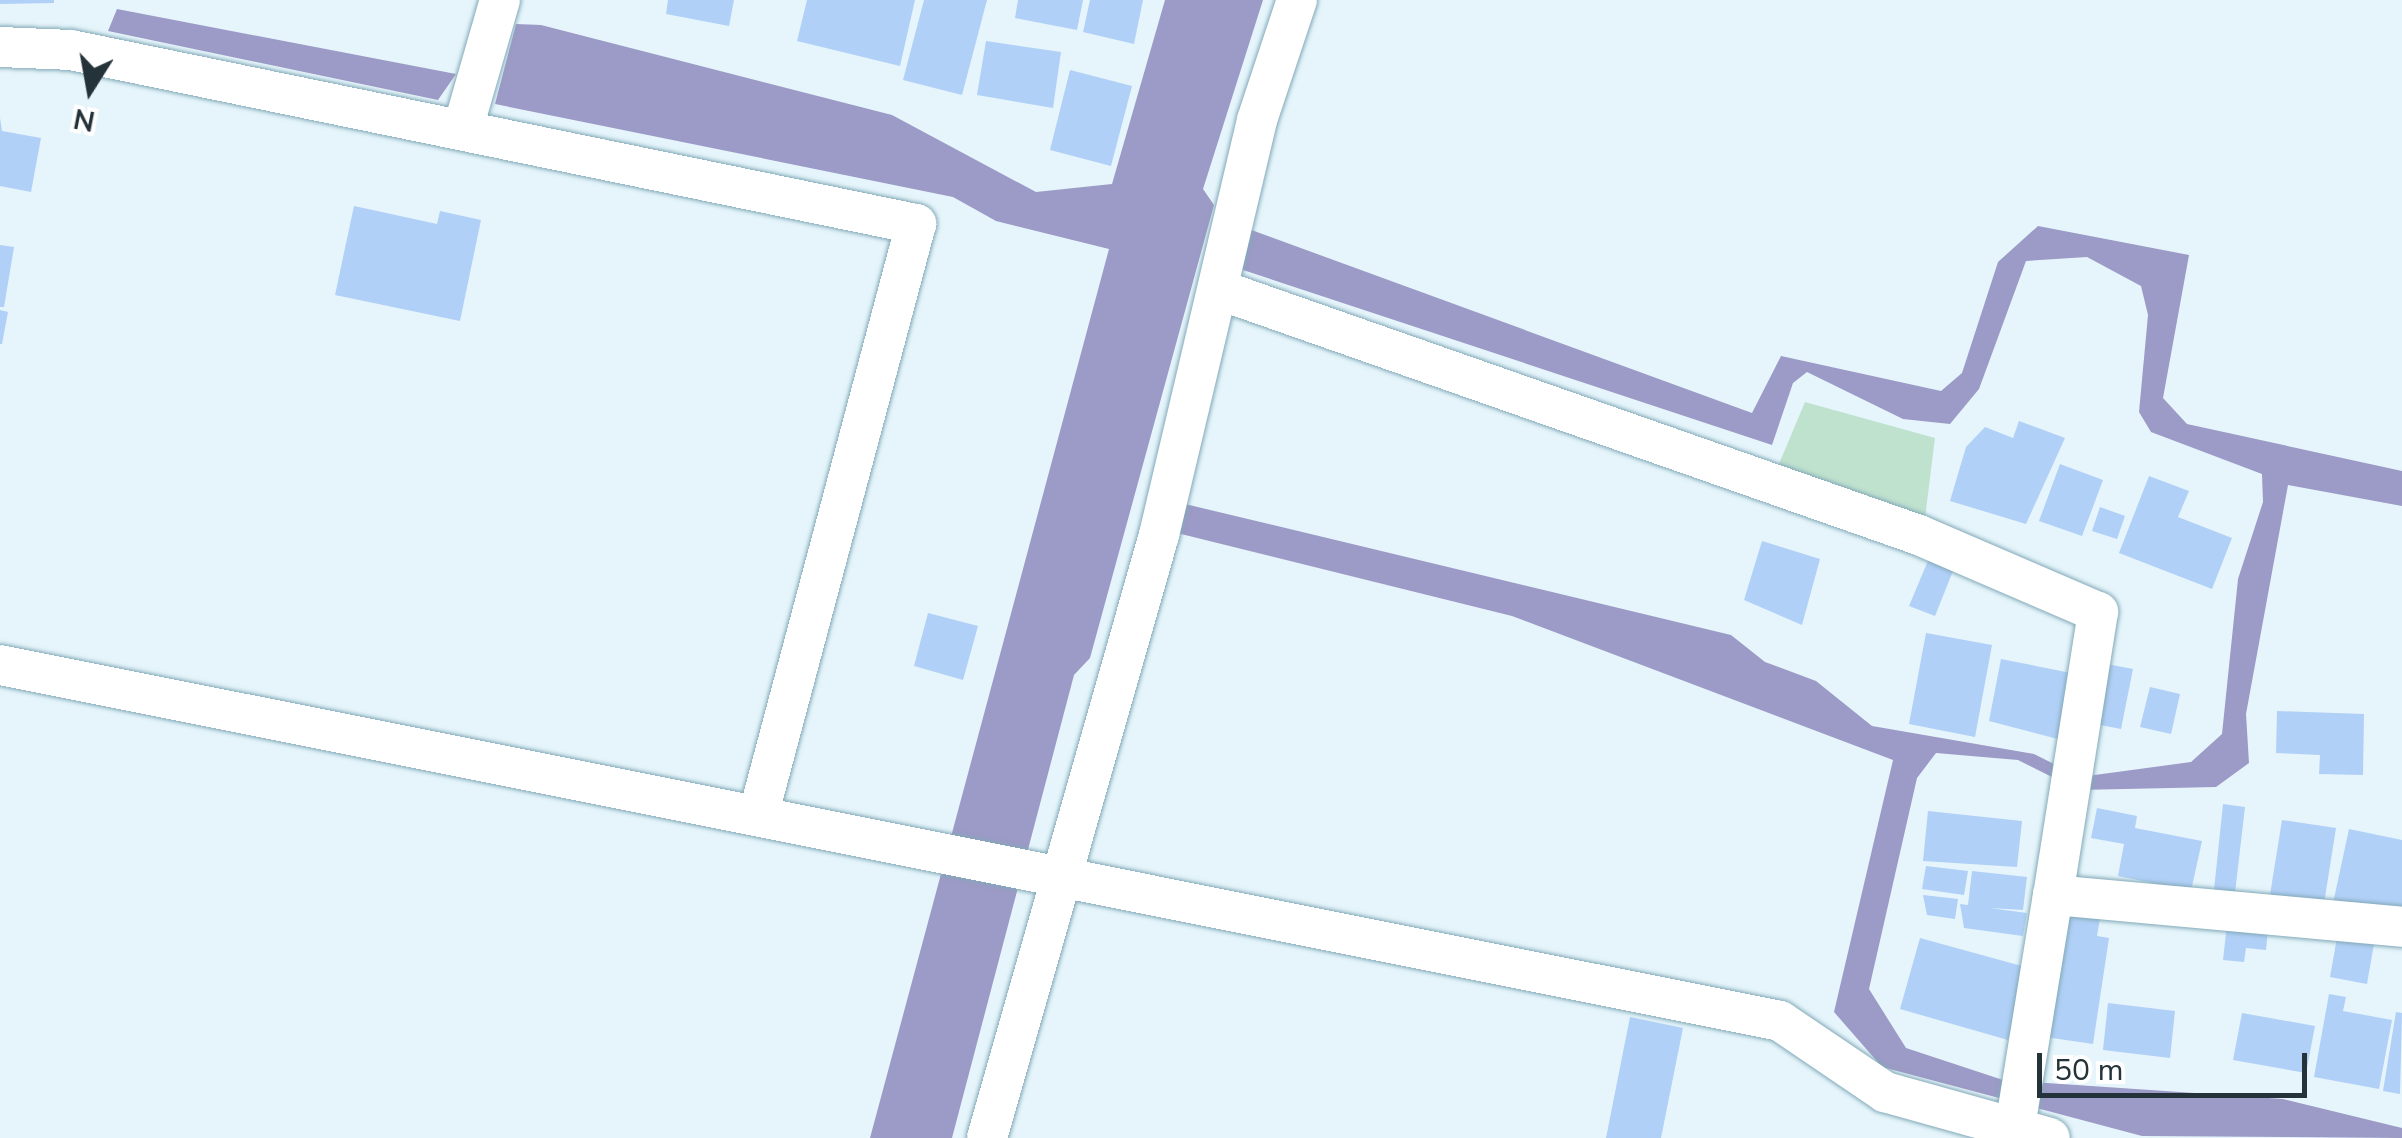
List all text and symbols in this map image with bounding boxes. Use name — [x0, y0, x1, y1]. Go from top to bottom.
north arrow — [40, 40, 140, 140]
text: N — [70, 99, 98, 140]
scale bar — [2042, 1033, 2312, 1095]
text: 50 m — [2054, 1050, 2123, 1091]

